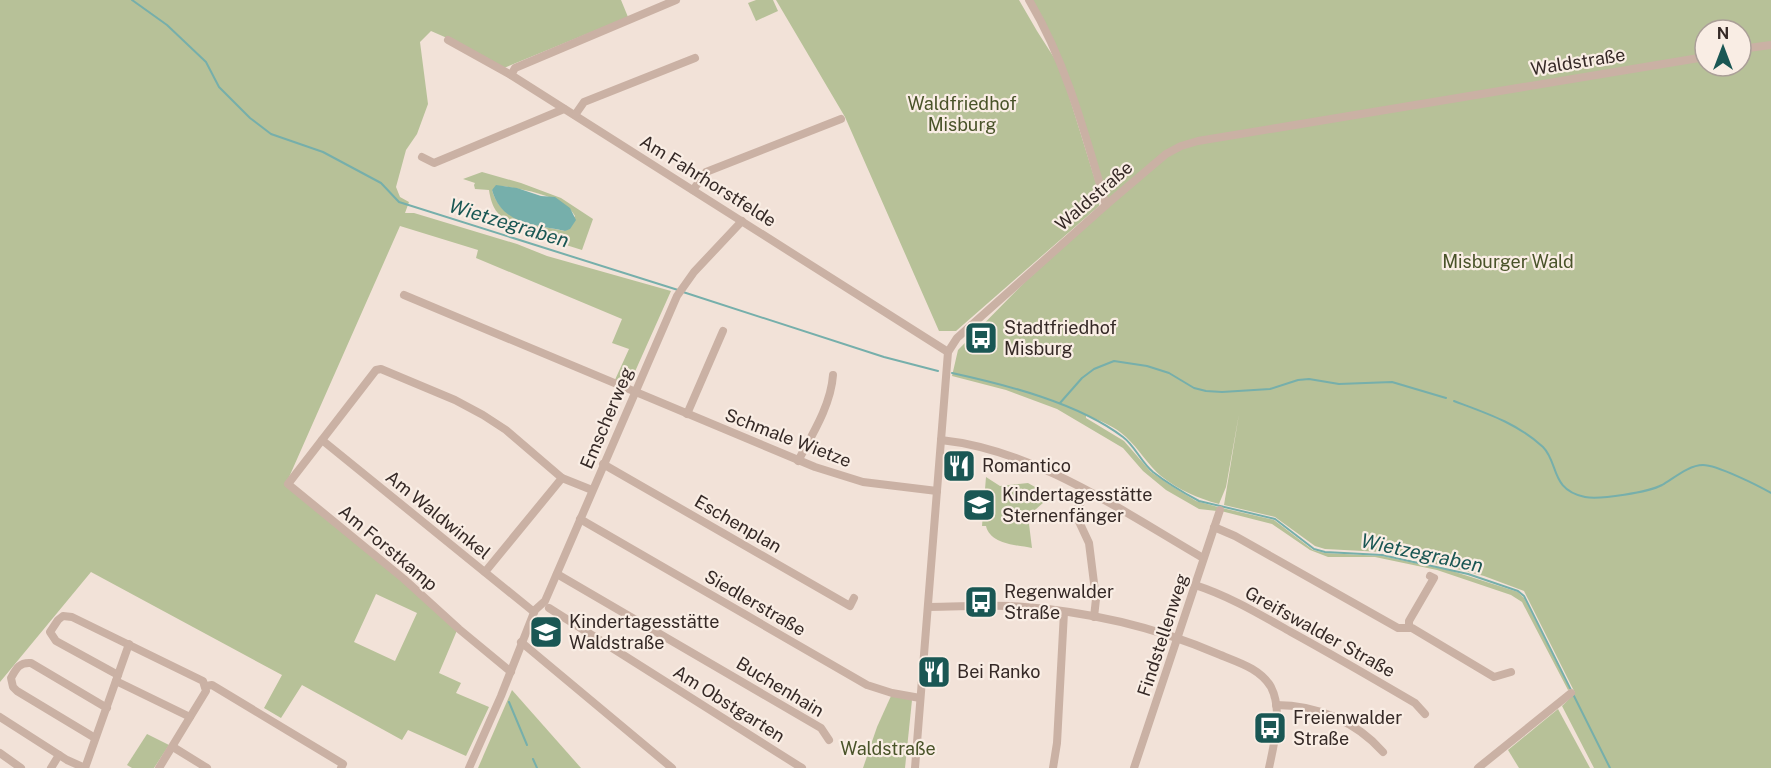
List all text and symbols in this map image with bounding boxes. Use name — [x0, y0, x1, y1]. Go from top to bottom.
north arrow — [1693, 18, 1753, 78]
text: N — [1717, 24, 1729, 43]
street label: Waldstraße — [1529, 44, 1627, 79]
park label: Waldfriedhof Misburg — [907, 93, 1017, 135]
street label: Am Fahrhorstfelde — [636, 130, 780, 231]
street label: Waldstraße — [1051, 156, 1137, 235]
water label: Wietzegraben — [446, 193, 572, 253]
park label: Misburger Wald — [1442, 251, 1574, 272]
place label: Stadtfriedhof Misburg — [1004, 317, 1117, 359]
bus stop icon: Stadtfriedhof Misburg — [963, 320, 999, 356]
street label: Emscherweg — [576, 364, 637, 472]
street label: Schmale Wietze — [722, 404, 854, 471]
restaurant icon: Romantico — [941, 448, 977, 484]
place label: Romantico — [982, 455, 1071, 476]
street label: Am Waldwinkel — [382, 466, 495, 563]
place label: Kindertagesstätte Sternenfänger — [1002, 484, 1152, 526]
school or university icon: Kindertagesstätte Sternenfänger — [961, 487, 997, 523]
street label: Eschenplan — [691, 490, 786, 557]
street label: Am Forstkamp — [335, 500, 442, 595]
water label: Wietzegraben — [1359, 528, 1485, 578]
street label: Siedlerstraße — [701, 565, 809, 640]
street label: Findstellenweg — [1133, 571, 1192, 699]
place label: Regenwalder Straße — [1004, 581, 1114, 623]
street label: Greifswalder Straße — [1242, 582, 1399, 682]
bus stop icon: Regenwalder Straße — [963, 584, 999, 620]
place label: Kindertagesstätte Waldstraße — [569, 611, 719, 653]
school or university icon: Kindertagesstätte Waldstraße — [528, 614, 564, 650]
street label: Buchenhain — [733, 652, 828, 721]
restaurant icon: Bei Ranko — [916, 654, 952, 690]
street label: Am Obstgarten — [670, 661, 789, 746]
place label: Bei Ranko — [957, 661, 1040, 682]
place label: Freienwalder Straße — [1293, 707, 1402, 749]
bus stop icon: Freienwalder Straße — [1252, 710, 1288, 746]
park label: Waldstraße — [840, 738, 936, 759]

